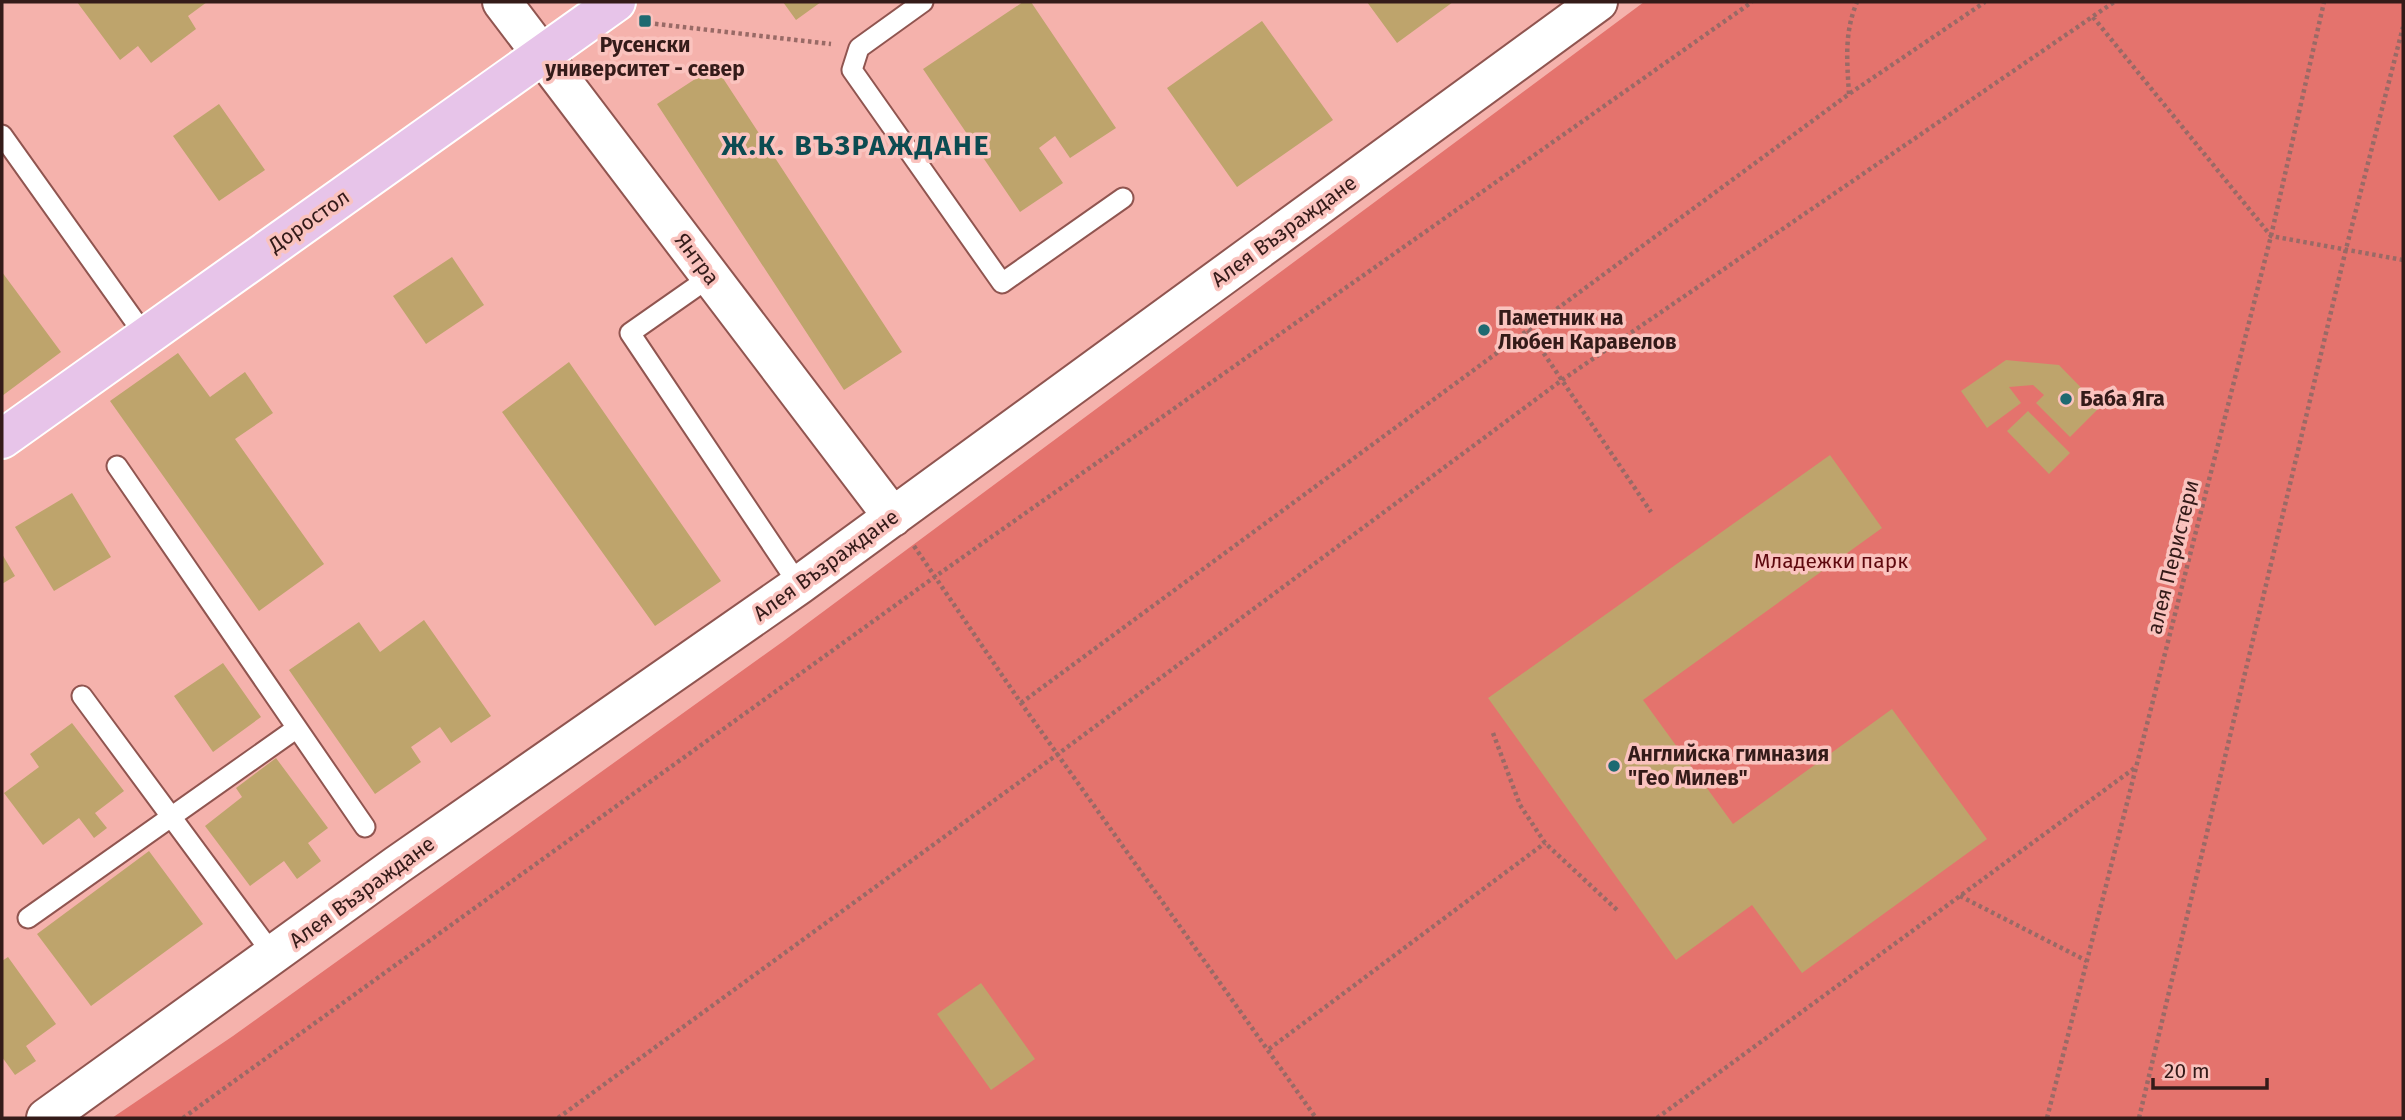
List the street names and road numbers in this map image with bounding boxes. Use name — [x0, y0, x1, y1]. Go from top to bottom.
street label: Алея Възраждане — [1206, 170, 1362, 292]
street label: Доростол — [263, 184, 355, 259]
street label: Янтра — [669, 228, 725, 290]
street label: алея Перистери — [2141, 477, 2205, 637]
street label: Алея Възраждане — [748, 504, 904, 626]
street label: Алея Възраждане — [284, 831, 440, 953]

